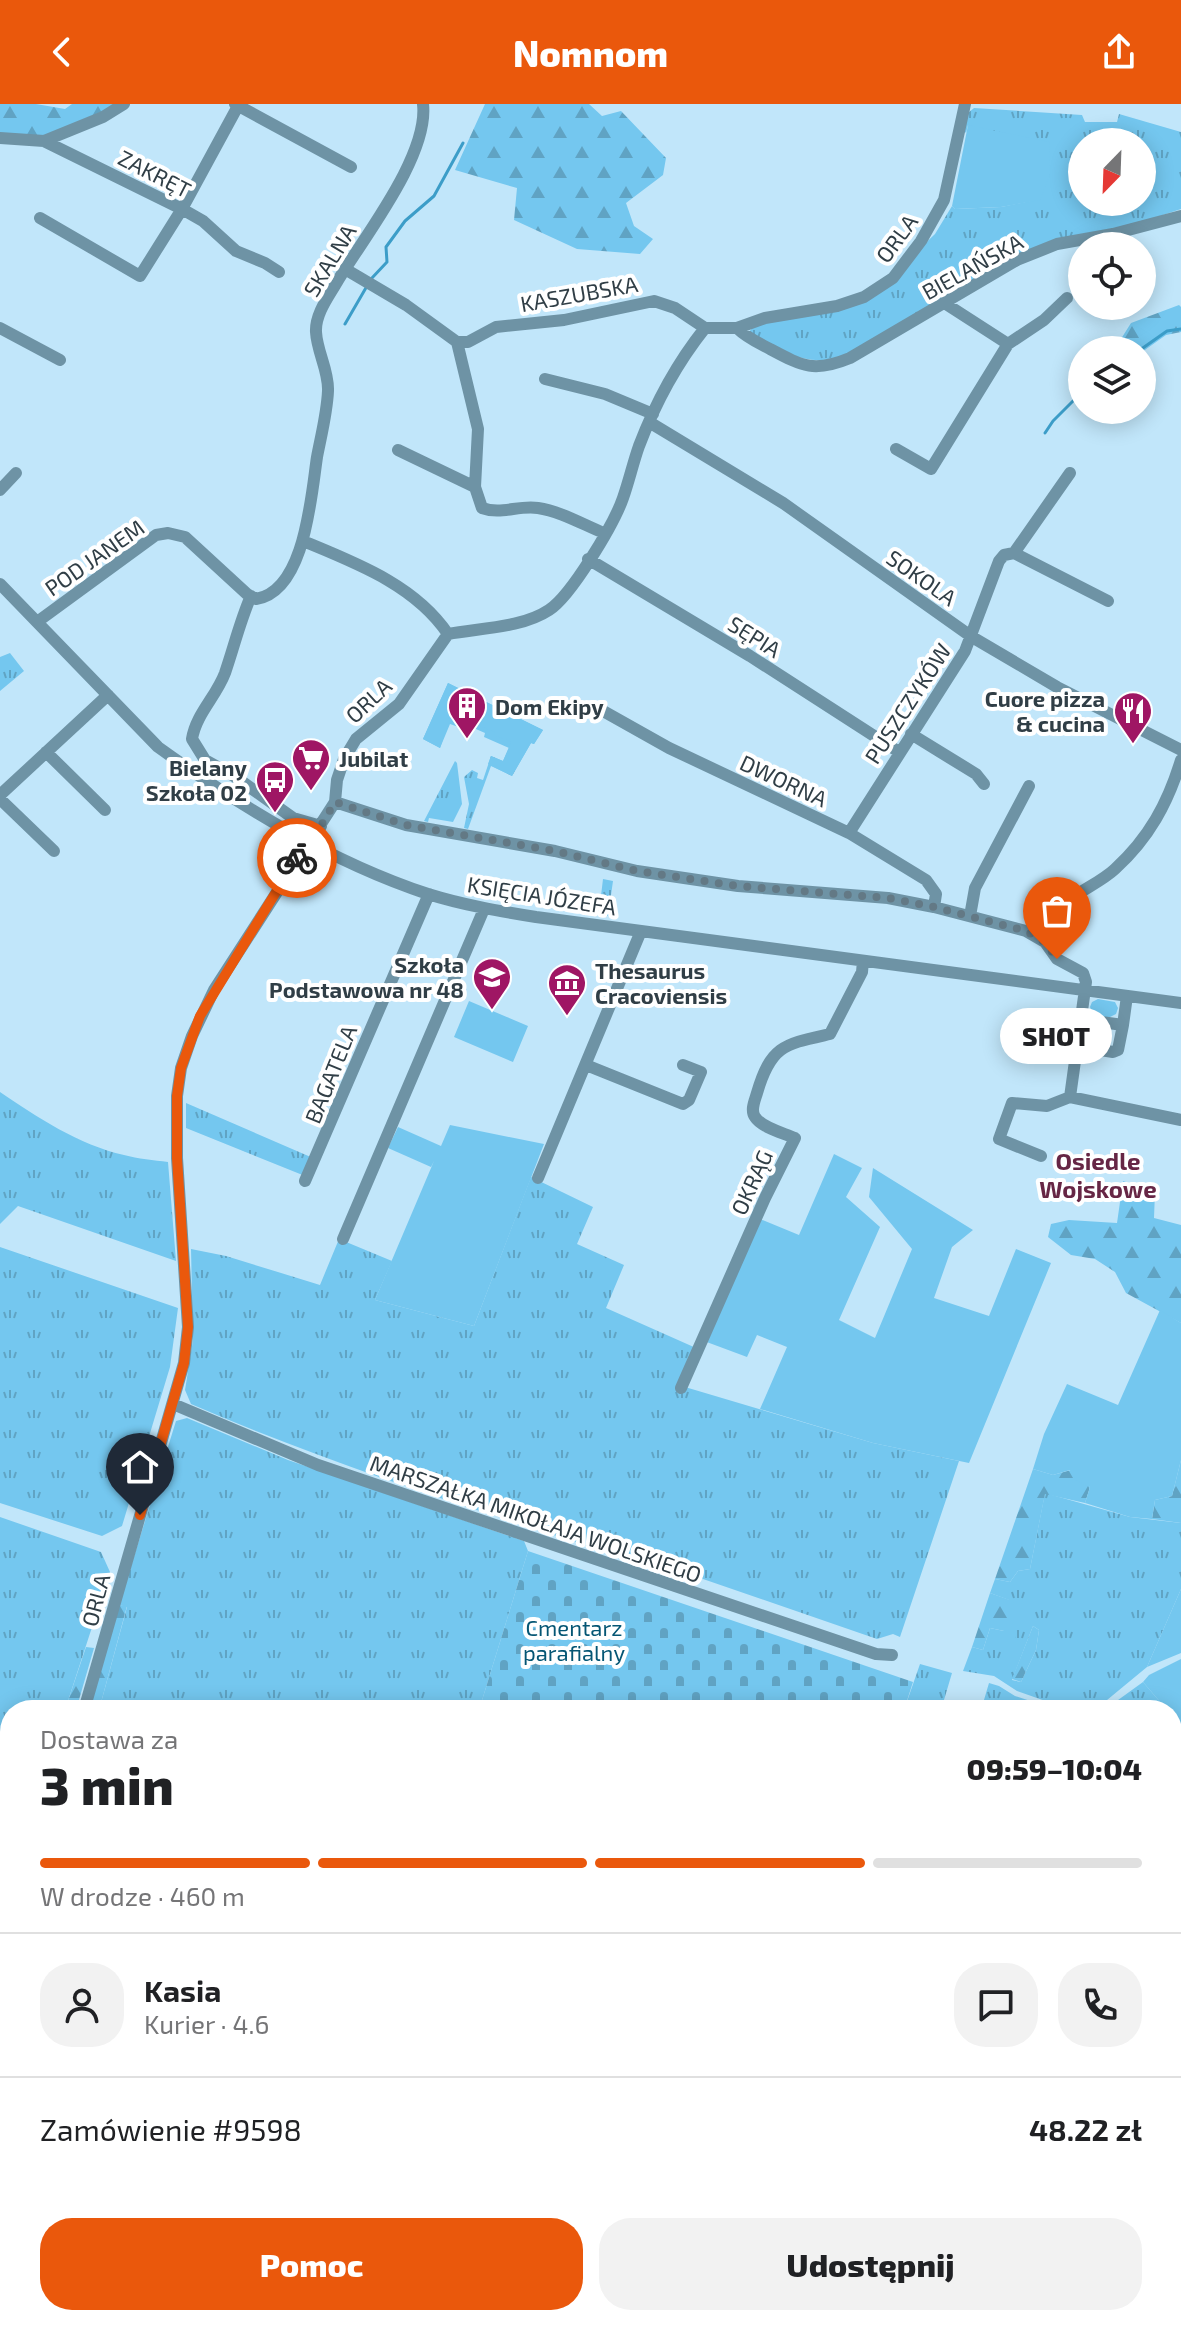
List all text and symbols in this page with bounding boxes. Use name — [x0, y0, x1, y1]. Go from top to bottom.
icon: back — [40, 30, 84, 74]
icon: share — [1097, 30, 1141, 74]
text: Nomnom — [513, 31, 668, 74]
north arrow — [1068, 128, 1156, 216]
map controls — [1068, 128, 1156, 424]
street label: ZAKRĘT — [114, 144, 196, 202]
street label: ORLA — [870, 209, 922, 267]
street label: SKALNA — [297, 219, 361, 301]
street label: BIELAŃSKA — [917, 228, 1027, 304]
button: locate — [1068, 232, 1156, 320]
street label: KASZUBSKA — [518, 270, 640, 316]
button: layers — [1068, 336, 1156, 424]
street label: POD JANEM — [39, 513, 149, 601]
street label: SOKOLA — [882, 544, 962, 611]
street label: SĘPIA — [724, 610, 786, 662]
street label: PUSZCZYKÓW — [859, 638, 956, 768]
street label: ORLA — [340, 672, 397, 728]
building icon: Dom Ekipy — [446, 685, 488, 740]
place label: Cuore pizza & cucina — [985, 685, 1105, 736]
restaurant icon: Cuore pizza & cucina — [1112, 690, 1154, 745]
place label: Dom Ekipy — [495, 693, 604, 720]
supermarket icon: Jubilat — [290, 737, 332, 792]
place label: Jubilat — [339, 745, 408, 771]
street label: DWORNA — [736, 749, 832, 812]
place label: Bielany Szkoła 02 — [146, 754, 248, 805]
bus stop icon: Bielany Szkoła 02 — [254, 759, 296, 814]
courier — [257, 818, 337, 898]
icon: bike — [275, 836, 319, 880]
street label: KSIĘCIA JÓZEFA — [466, 870, 619, 920]
pin — [1023, 877, 1091, 959]
icon: bag — [1035, 889, 1079, 933]
place label: Szkoła Podstawowa nr 48 — [269, 951, 464, 1002]
school or university icon: Szkoła Podstawowa nr 48 — [471, 956, 513, 1011]
place label: Thesaurus Cracoviensis — [595, 957, 727, 1008]
museum icon: Thesaurus Cracoviensis — [546, 962, 588, 1017]
callout: SHOT — [1001, 1007, 1113, 1063]
text: SHOT — [1022, 1020, 1090, 1051]
street label: BAGATELA — [299, 1021, 362, 1127]
street label: OKRĄG — [725, 1145, 777, 1219]
district label: Osiedle Wojskowe — [1039, 1146, 1157, 1203]
pin — [106, 1433, 174, 1515]
icon: home — [118, 1445, 162, 1489]
street label: MARSZAŁKA MIKOŁAJA WOLSKIEGO — [367, 1449, 705, 1587]
street label: ORLA — [76, 1571, 115, 1629]
park label: Cmentarz parafialny — [523, 1614, 625, 1665]
text: Dostawa za — [40, 1723, 178, 1754]
text: 09:59–10:04 — [967, 1750, 1142, 1786]
text: 3 min — [40, 1753, 174, 1815]
text: W drodze · 460 m — [40, 1880, 245, 1911]
button: person — [40, 1963, 124, 2047]
button: chat — [954, 1963, 1038, 2047]
button: phone — [1058, 1963, 1142, 2047]
text: Kasia — [144, 1972, 221, 2008]
text: Kurier · 4.6 — [144, 2008, 269, 2039]
text: Zamówienie #9598 — [40, 2111, 302, 2147]
text: 48.22 zł — [1029, 2111, 1142, 2147]
button: Pomoc — [40, 2218, 583, 2310]
button: Udostępnij — [599, 2218, 1142, 2310]

